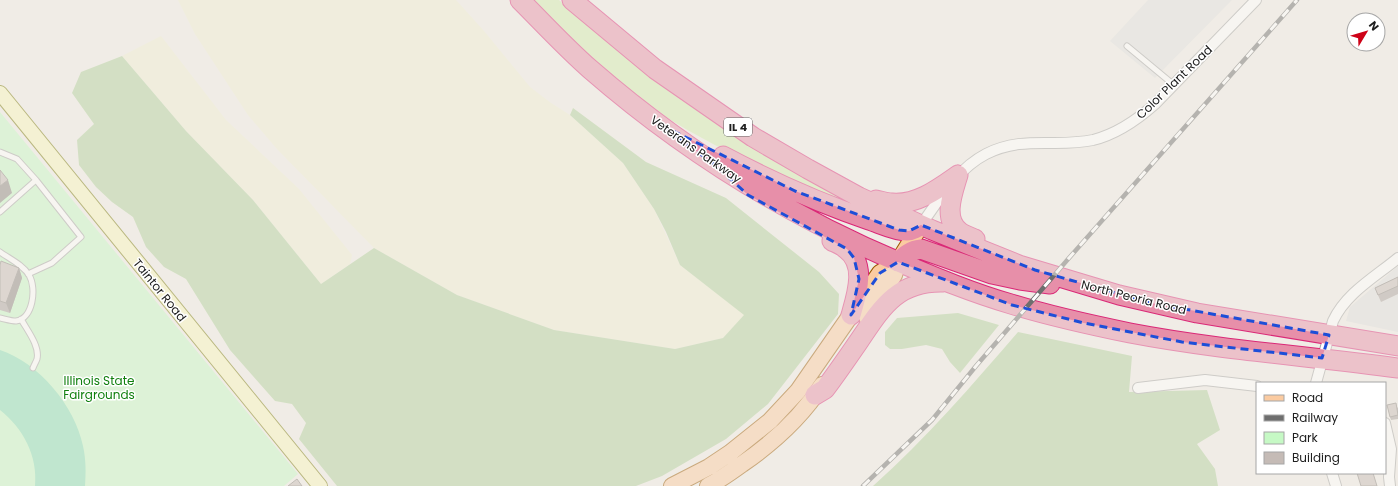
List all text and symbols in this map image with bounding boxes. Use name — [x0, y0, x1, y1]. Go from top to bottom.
north arrow — [1346, 12, 1386, 52]
text: N — [1365, 18, 1383, 34]
street label: Color Plant Road — [1132, 41, 1216, 123]
street label: Veterans Parkway — [647, 111, 745, 187]
road number: IL 4 — [724, 118, 752, 136]
street label: Taintor Road — [129, 255, 191, 325]
street label: North Peoria Road — [1080, 276, 1188, 318]
park label: Illinois State Fairgrounds — [63, 372, 135, 403]
legend — [1256, 382, 1386, 474]
text: Road — [1292, 389, 1323, 406]
text: Railway — [1292, 409, 1338, 426]
text: Park — [1292, 429, 1319, 446]
text: Building — [1292, 449, 1340, 466]

